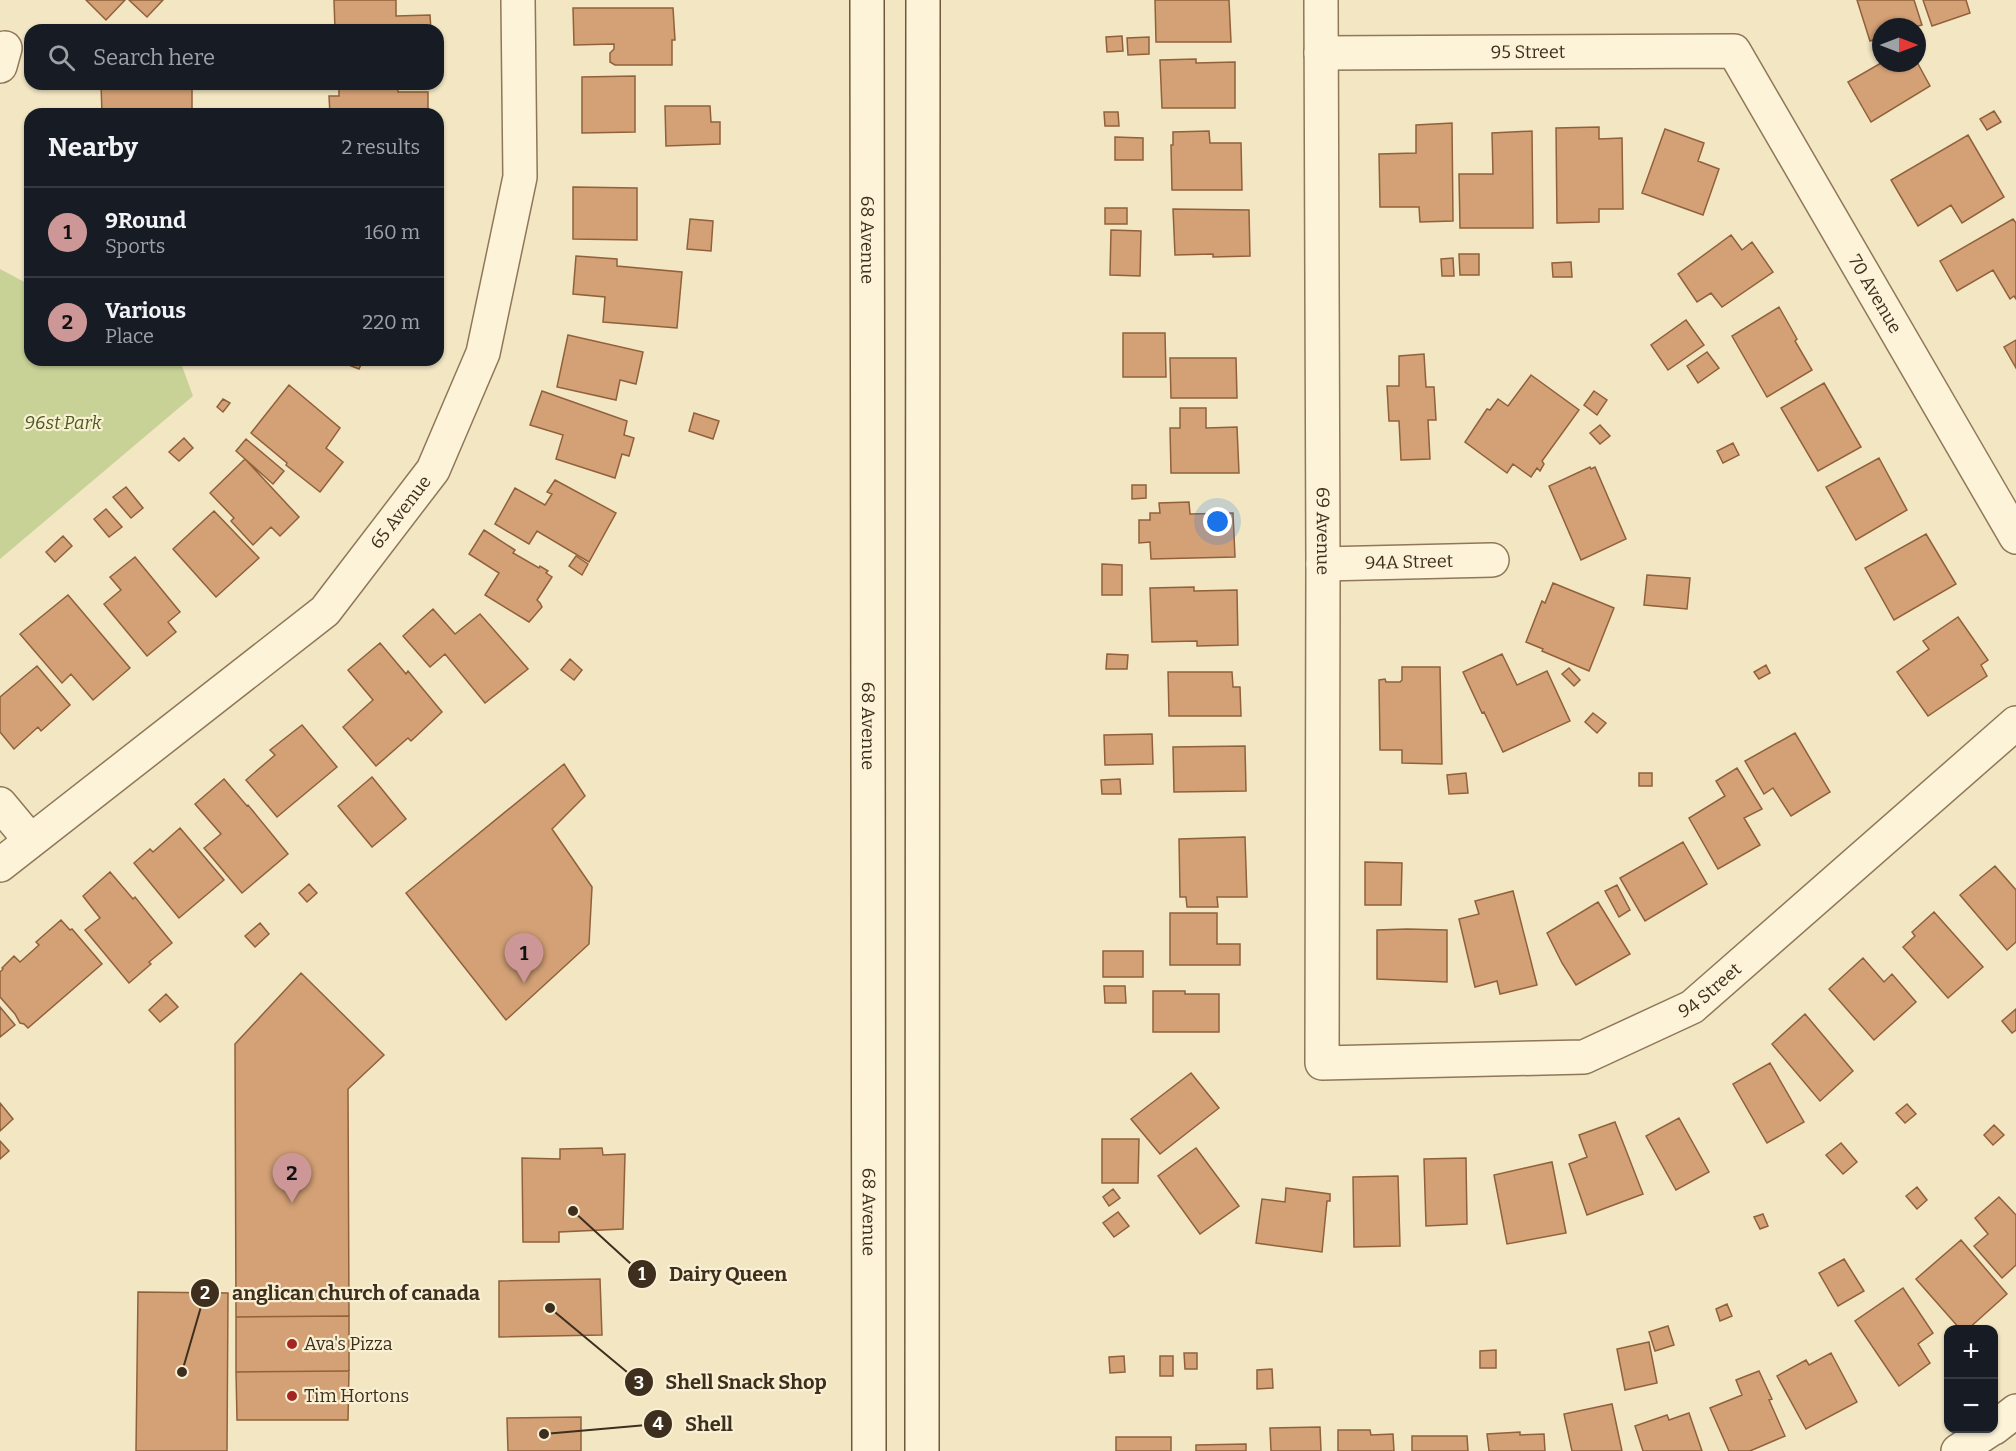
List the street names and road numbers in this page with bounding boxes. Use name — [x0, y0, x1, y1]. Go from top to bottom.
street label: 95 Street — [1491, 41, 1566, 63]
street label: 68 Avenue — [856, 196, 878, 284]
street label: 70 Avenue — [1844, 251, 1906, 337]
street label: 65 Avenue — [366, 471, 436, 553]
street label: 69 Avenue — [1312, 487, 1334, 575]
street label: 94A Street — [1365, 550, 1454, 574]
street label: 68 Avenue — [857, 682, 879, 770]
street label: 94 Street — [1675, 958, 1746, 1023]
street label: 68 Avenue — [858, 1168, 880, 1256]

